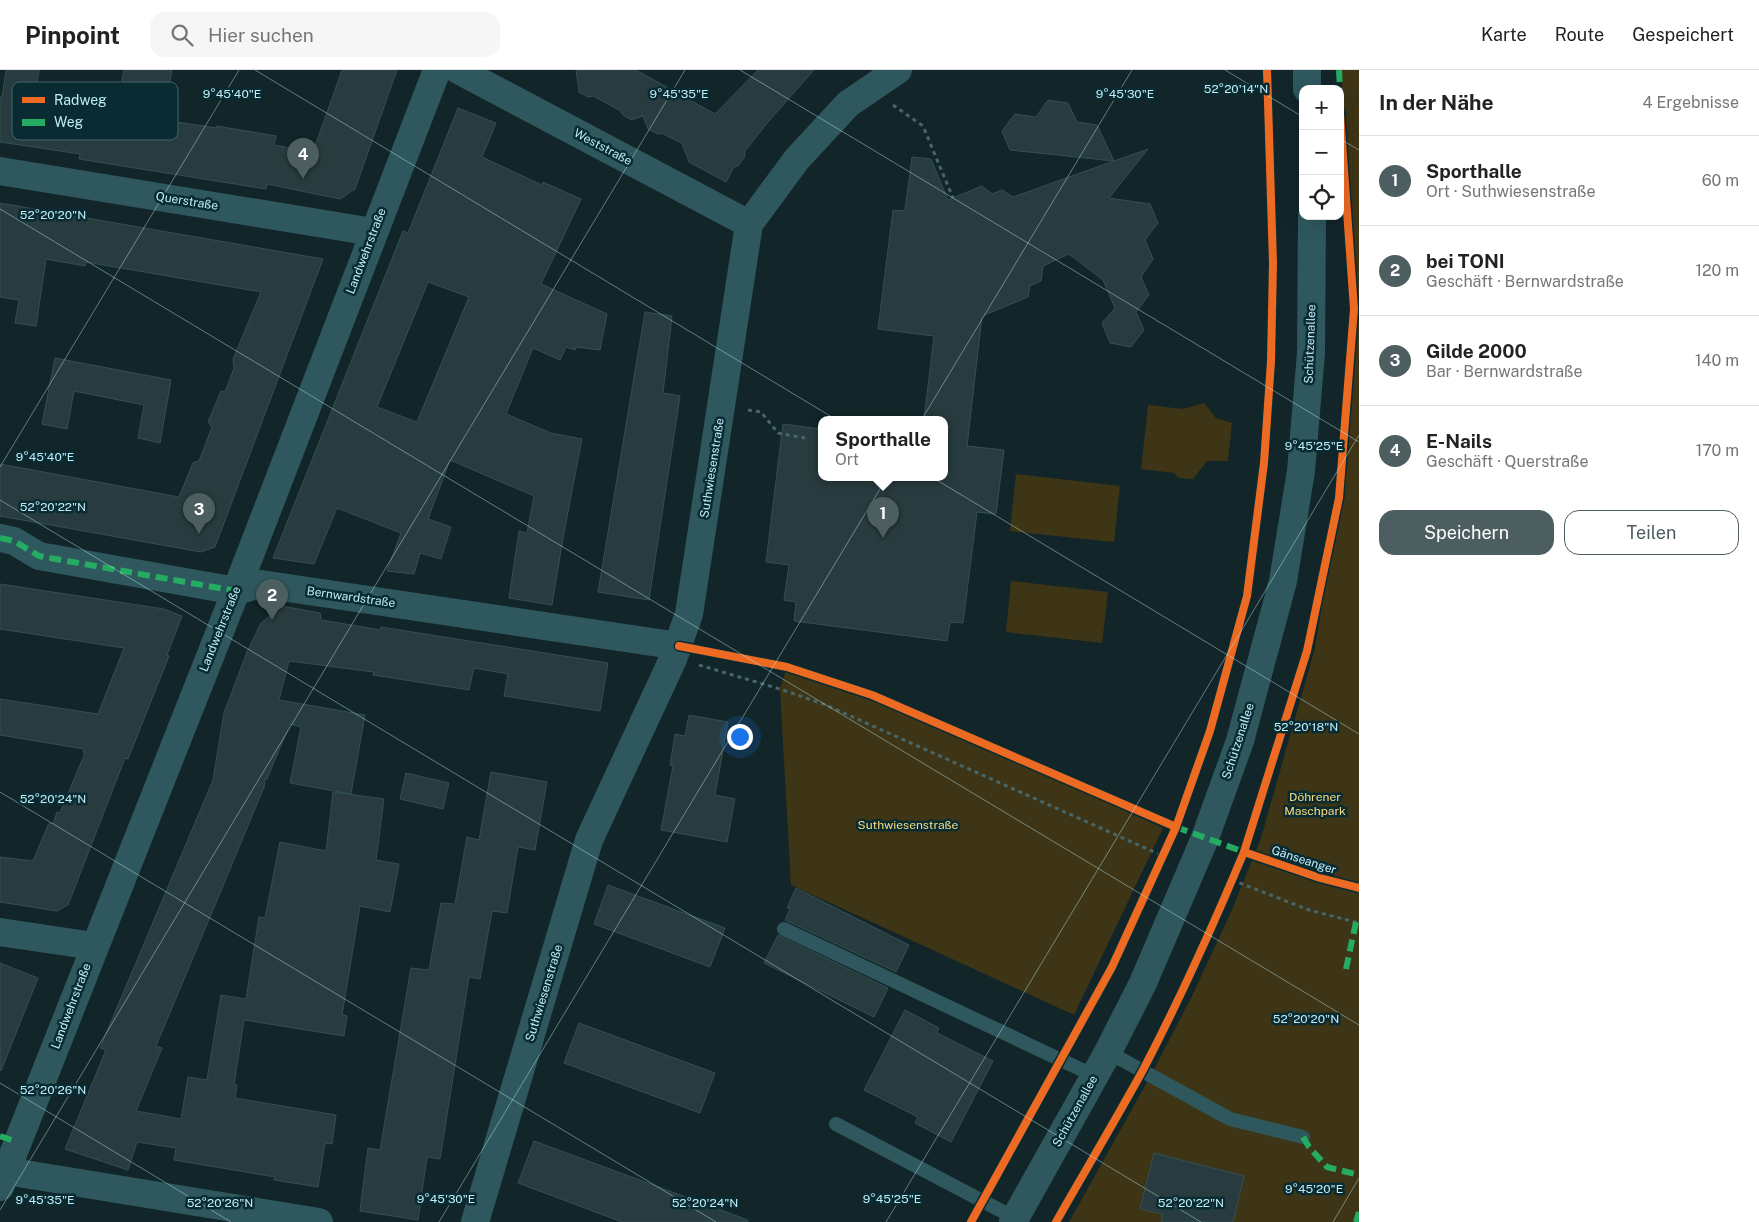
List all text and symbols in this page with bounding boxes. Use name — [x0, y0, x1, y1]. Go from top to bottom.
search box — [150, 12, 500, 57]
text: Pinpoint — [25, 21, 120, 49]
icon: search — [168, 21, 196, 49]
text: Hier suchen — [208, 24, 314, 46]
text: Karte — [1481, 24, 1527, 45]
text: Route — [1555, 24, 1604, 45]
text: Gespeichert — [1632, 24, 1734, 45]
legend — [12, 82, 178, 140]
text: 52°20'14"N — [1204, 82, 1268, 96]
map controls — [1299, 85, 1344, 220]
button: + — [1299, 85, 1344, 130]
text: 9°45'40"E — [203, 87, 261, 101]
text: 9°45'35"E — [650, 87, 708, 101]
text: 9°45'30"E — [1096, 87, 1154, 101]
text: In der Nähe — [1379, 90, 1494, 115]
text: Radweg — [54, 92, 107, 108]
text: 4 Ergebnisse — [1643, 93, 1739, 112]
text: Weg — [54, 114, 84, 130]
street label: Weststraße — [572, 126, 635, 168]
button: − — [1299, 130, 1344, 175]
pin: 4 — [287, 138, 319, 179]
text: Sporthalle — [1426, 160, 1522, 182]
text: 1 — [1392, 171, 1398, 190]
text: 60 m — [1702, 171, 1739, 190]
button: locate — [1299, 175, 1344, 220]
text: Ort · Suthwiesenstraße — [1426, 182, 1596, 201]
street label: Querstraße — [155, 189, 219, 213]
street label: Landwehrstraße — [343, 206, 389, 296]
text: 52°20'20"N — [20, 208, 86, 222]
text: bei TONI — [1426, 250, 1505, 272]
text: 2 — [1390, 261, 1400, 280]
text: 120 m — [1695, 261, 1739, 280]
text: Geschäft · Bernwardstraße — [1426, 272, 1624, 291]
street label: Schützenallee — [1302, 304, 1318, 384]
text: Gilde 2000 — [1426, 340, 1527, 362]
text: 3 — [1390, 351, 1400, 370]
text: 140 m — [1695, 351, 1739, 370]
text: Bar · Bernwardstraße — [1426, 362, 1583, 381]
popup — [818, 416, 948, 481]
street label: Suthwiesenstraße — [697, 417, 727, 519]
text: Sporthalle — [835, 428, 931, 450]
text: E-Nails — [1426, 430, 1492, 452]
text: 9°45'25"E — [1285, 439, 1343, 453]
text: 4 — [1390, 441, 1400, 460]
text: 170 m — [1696, 441, 1739, 460]
text: 9°45'40"E — [16, 450, 74, 464]
text: Ort — [835, 450, 859, 469]
text: Geschäft · Querstraße — [1426, 452, 1589, 471]
pin: 3 — [183, 493, 215, 534]
pin: 1 — [867, 497, 899, 538]
text: 52°20'22"N — [20, 500, 86, 514]
button: Speichern — [1379, 510, 1554, 555]
button: Teilen — [1564, 510, 1739, 555]
pin: 2 — [256, 579, 288, 620]
street label: Landwehrstraße — [197, 584, 244, 674]
street label: Bernwardstraße — [306, 584, 396, 610]
street label: Schützenallee — [1219, 701, 1257, 781]
text: 52°20'18"N — [1274, 720, 1338, 734]
your location — [727, 724, 753, 750]
park label: Döhrener Maschpark — [1284, 790, 1346, 818]
text: 52°20'24"N — [20, 792, 86, 806]
park label: Suthwiesenstraße — [858, 818, 959, 832]
street label: Gänseanger — [1270, 843, 1339, 877]
street label: Suthwiesenstraße — [523, 943, 565, 1043]
street label: Landwehrstraße — [48, 961, 94, 1051]
text: 52°20'20"N — [1273, 1012, 1339, 1026]
street label: Schützenallee — [1050, 1073, 1100, 1149]
text: 52°20'26"N — [20, 1083, 86, 1097]
text: 9°45'20"E — [1285, 1182, 1343, 1196]
text: 9°45'30"E — [417, 1192, 475, 1206]
text: 9°45'25"E — [863, 1192, 921, 1206]
text: 9°45'35"E — [16, 1193, 74, 1207]
text: 52°20'26"N — [187, 1196, 253, 1210]
text: 52°20'24"N — [672, 1196, 738, 1210]
text: 52°20'22"N — [1158, 1196, 1224, 1210]

